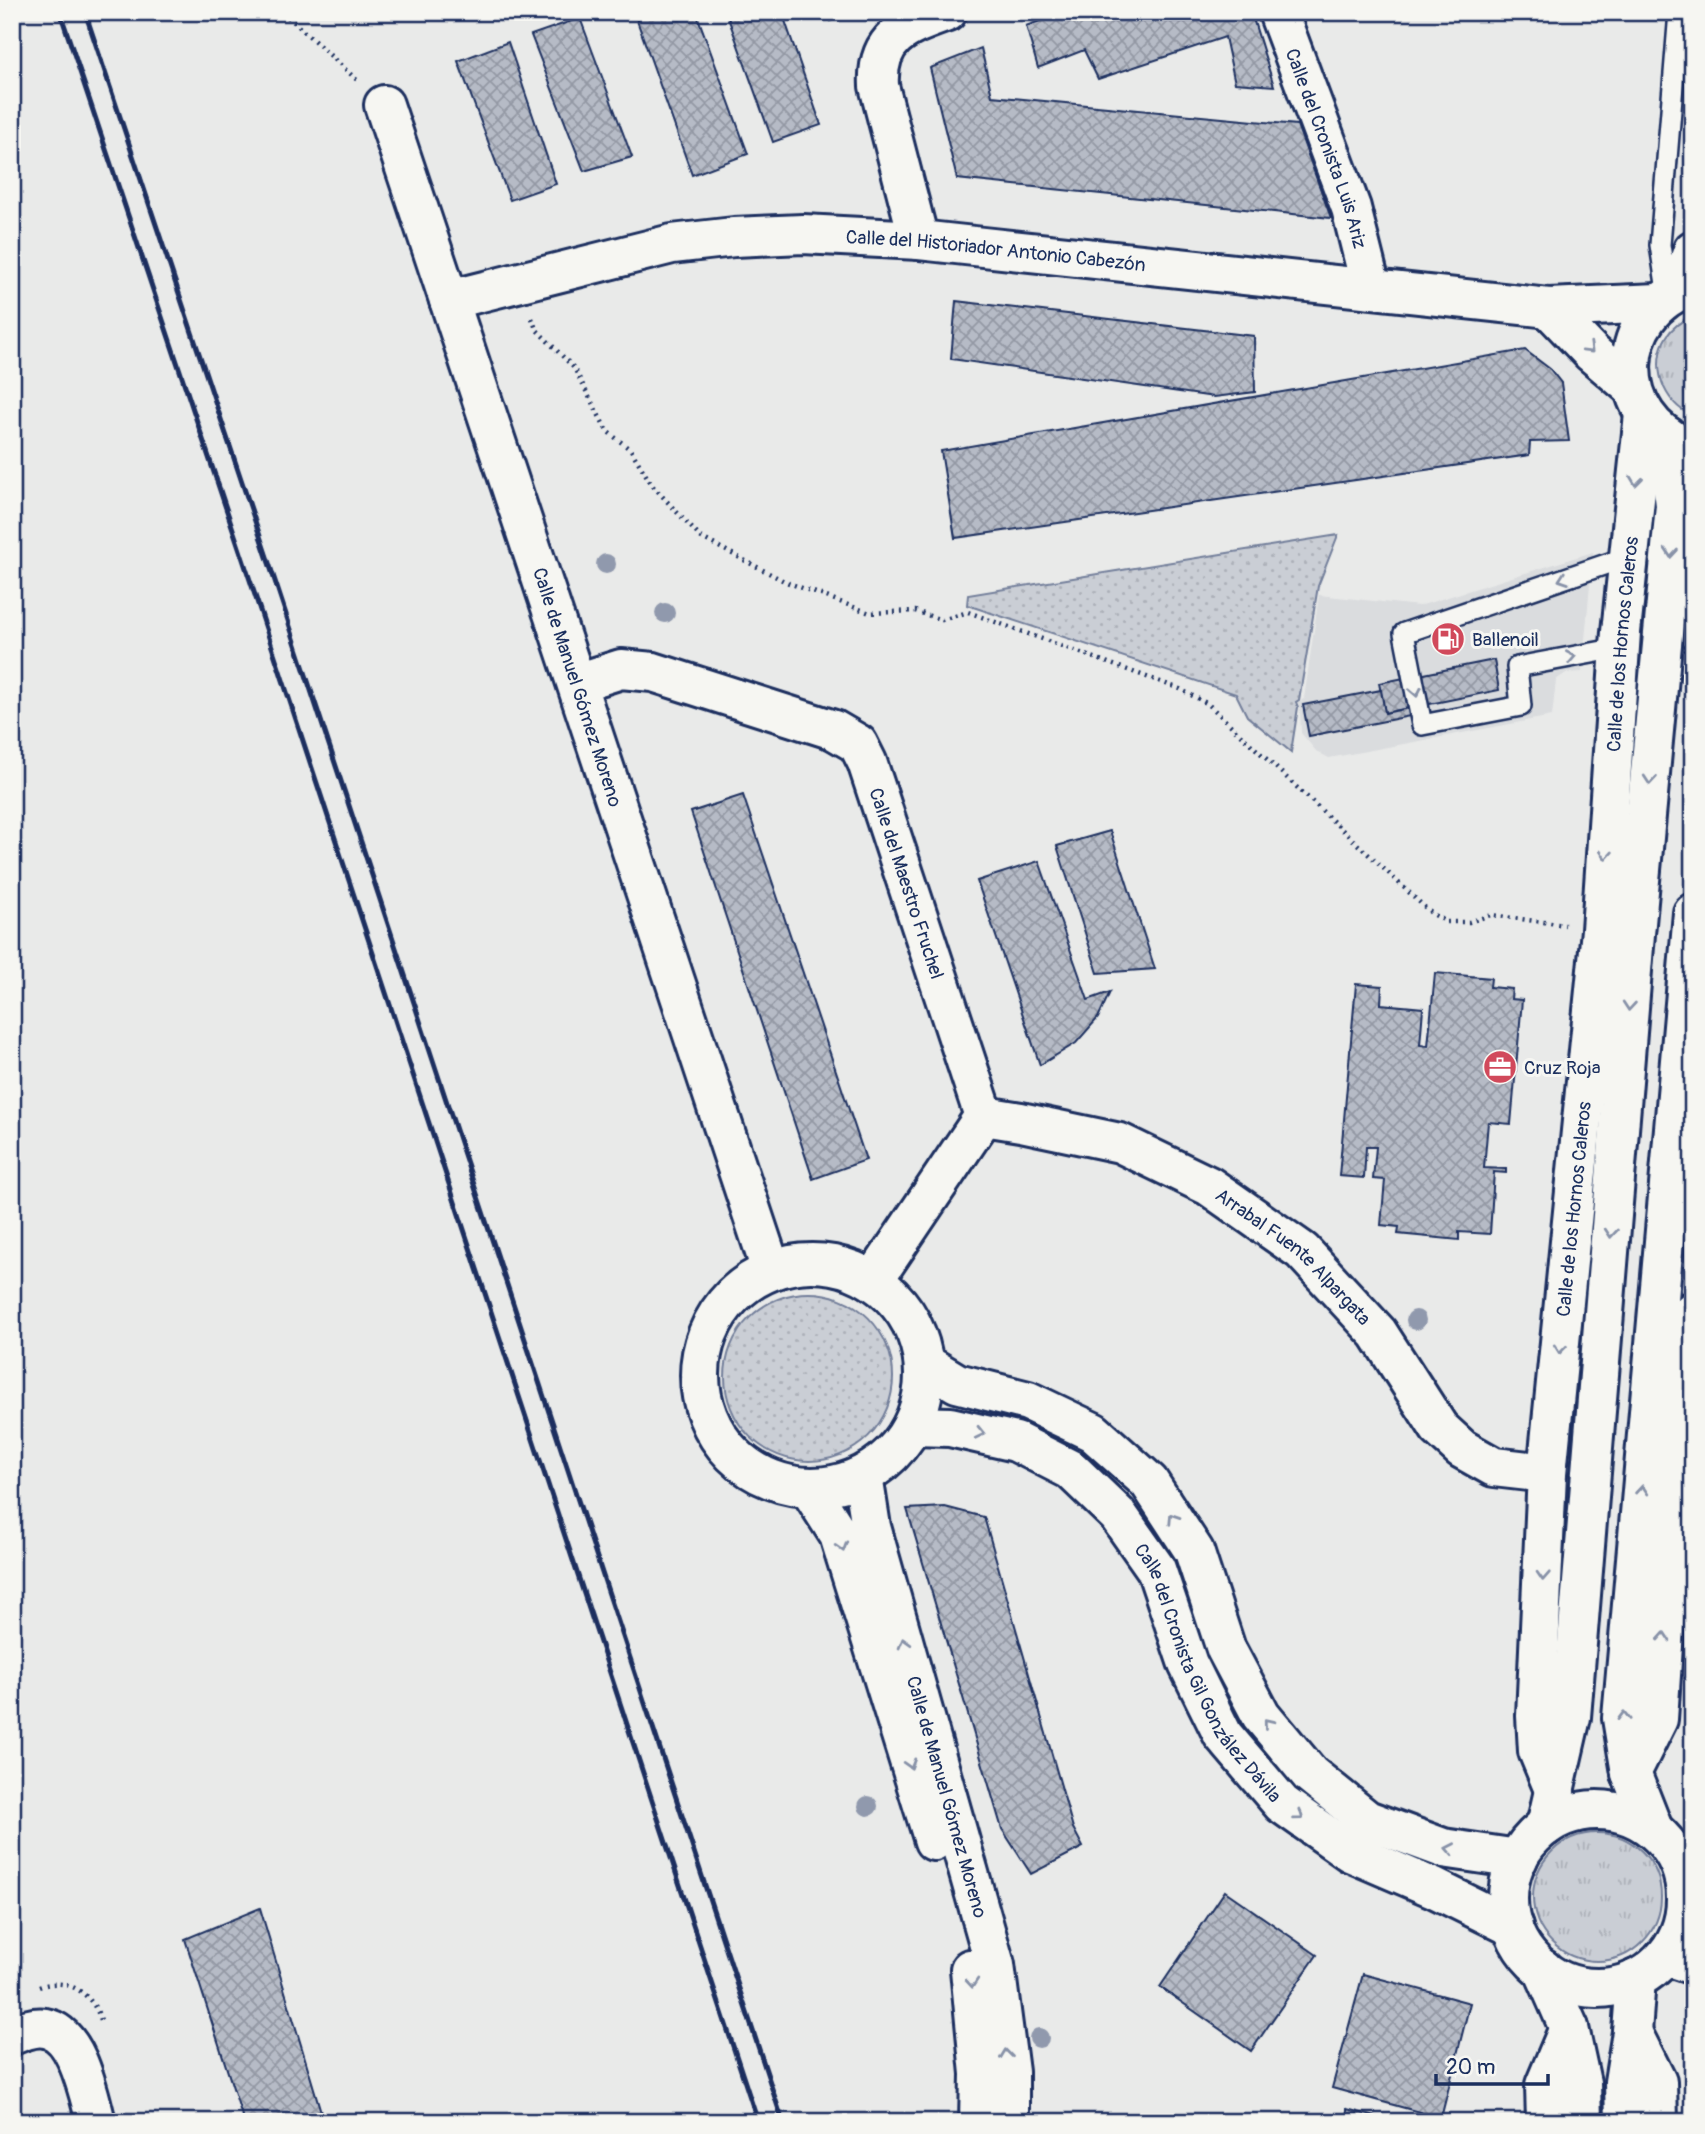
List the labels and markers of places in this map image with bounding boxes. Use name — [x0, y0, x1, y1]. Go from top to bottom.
fuel station icon: Ballenoil — [1429, 620, 1467, 658]
place label: Ballenoil — [1472, 628, 1539, 652]
office icon: Cruz Roja — [1481, 1048, 1519, 1086]
place label: Cruz Roja — [1524, 1056, 1601, 1080]

